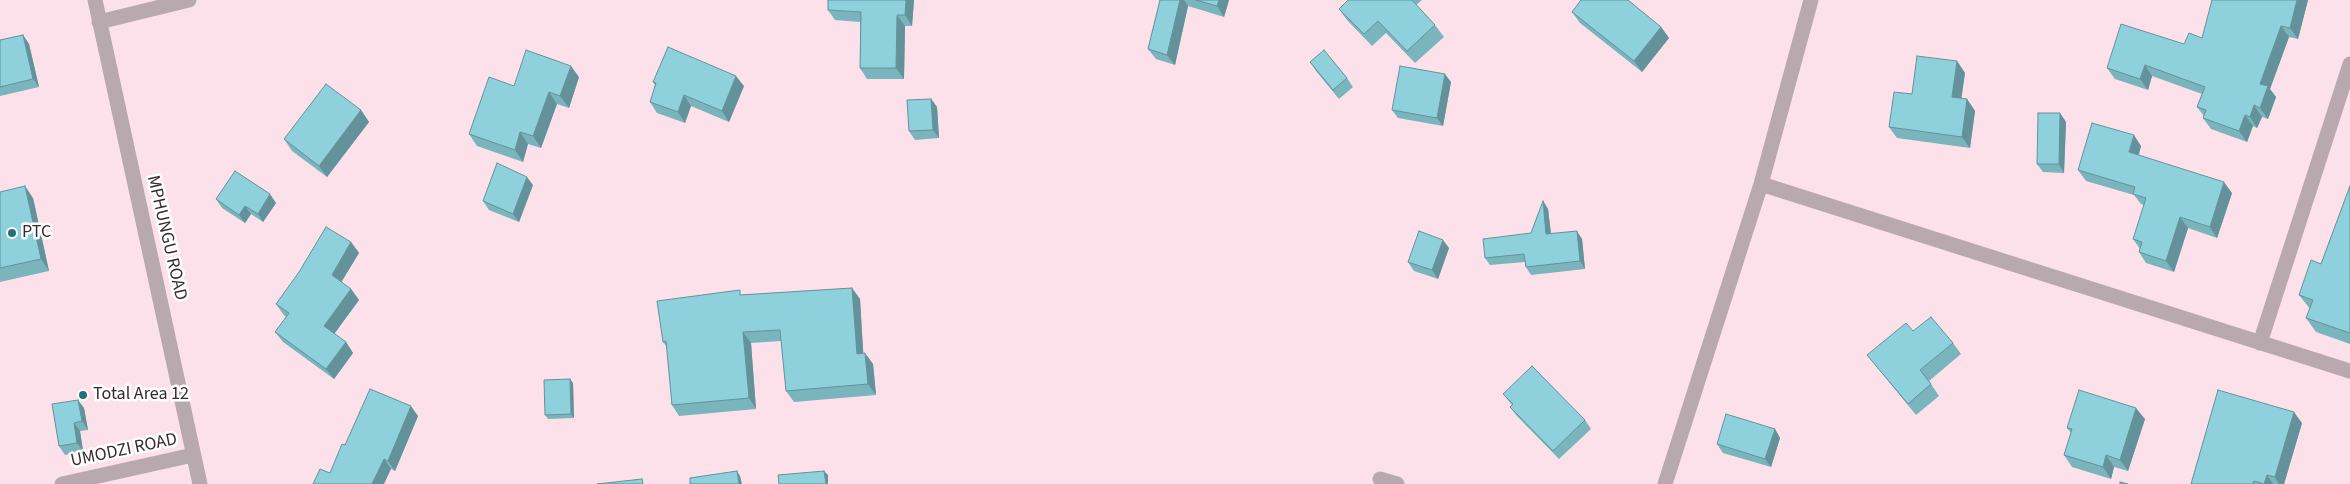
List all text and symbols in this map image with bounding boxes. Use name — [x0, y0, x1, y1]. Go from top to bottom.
street label: MPHUNGU ROAD — [141, 173, 191, 303]
place label: PTC — [22, 222, 51, 244]
marker: PTC — [6, 227, 18, 239]
place label: Total Area 12 — [93, 384, 189, 406]
marker: Total Area 12 — [77, 389, 89, 401]
street label: UMODZI ROAD — [69, 429, 179, 473]

